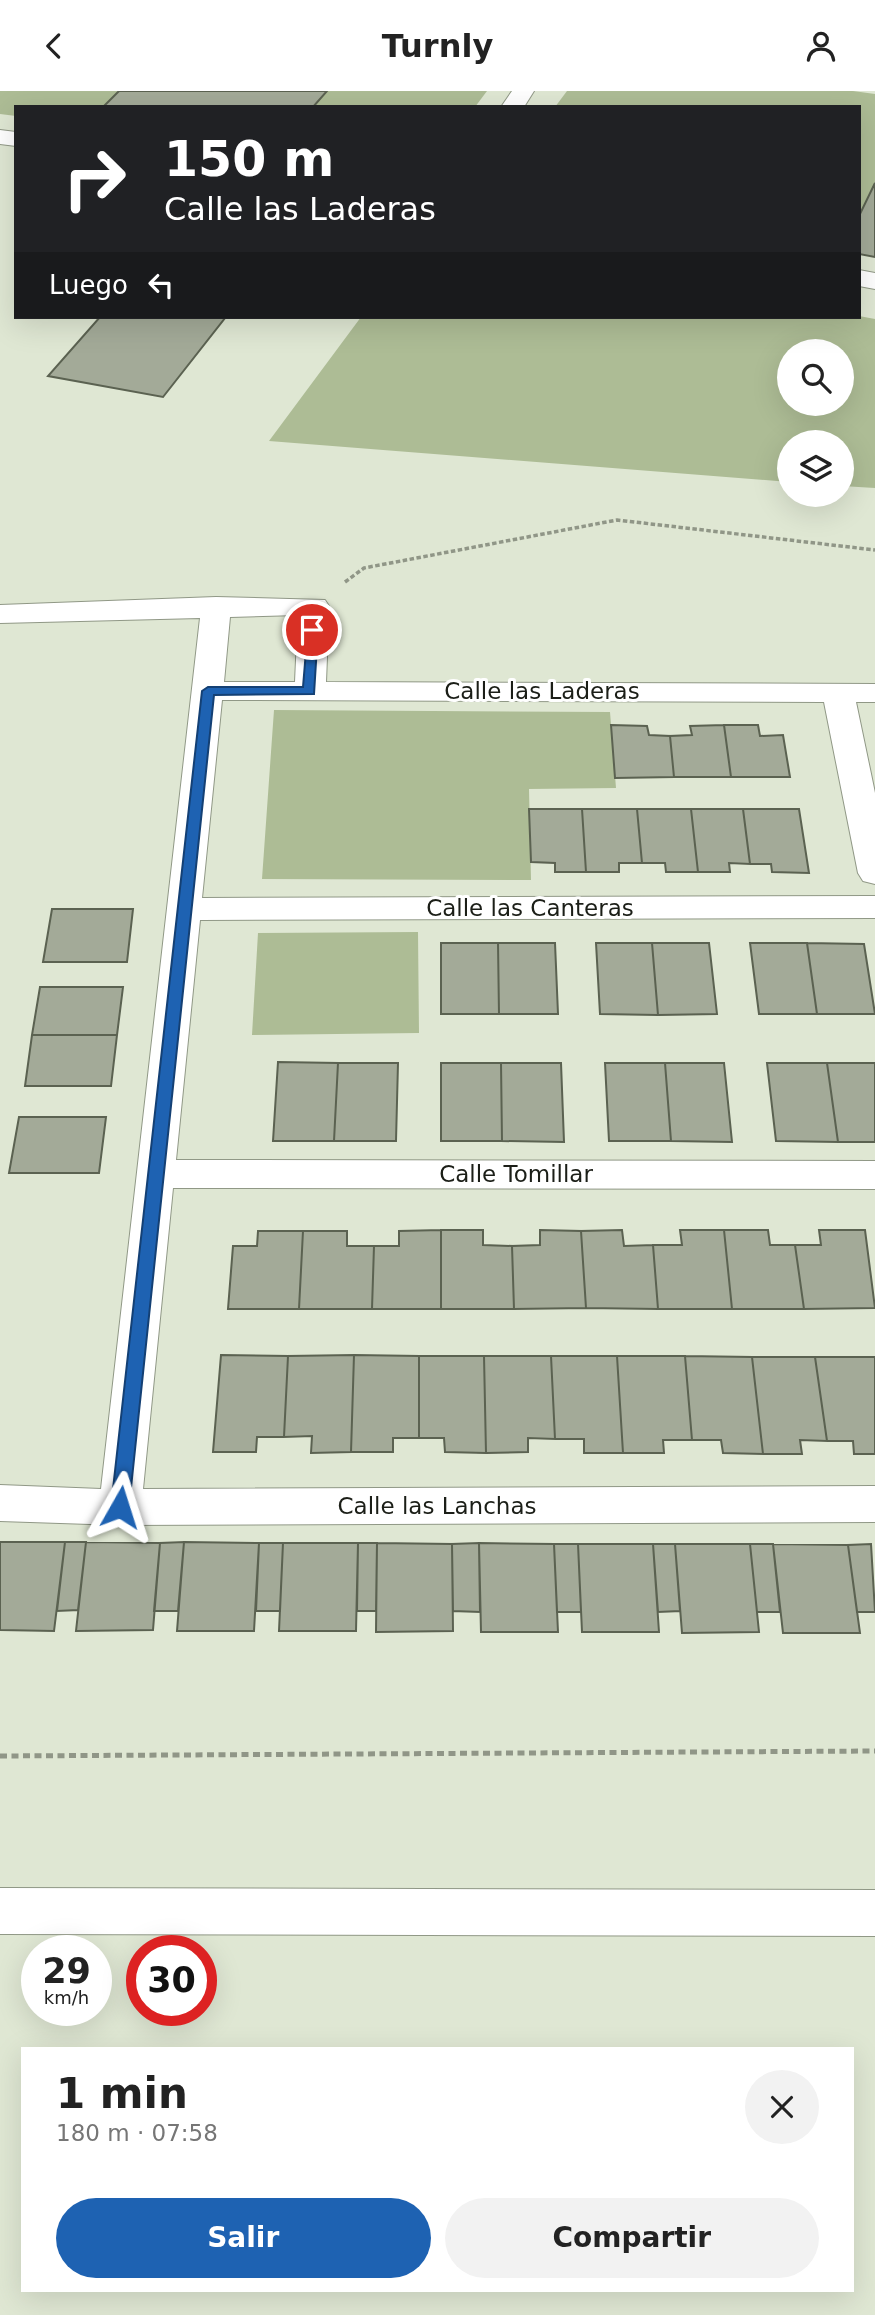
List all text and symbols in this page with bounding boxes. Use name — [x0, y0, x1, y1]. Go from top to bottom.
icon: back — [35, 27, 73, 65]
text: Turnly — [382, 27, 493, 65]
icon: person — [802, 27, 840, 65]
text: 150 m — [164, 131, 334, 188]
icon: right — [49, 133, 140, 224]
text: Calle las Laderas — [164, 190, 436, 228]
icon: left — [142, 266, 180, 304]
text: Luego — [49, 270, 128, 300]
map controls — [777, 339, 854, 507]
button: search — [777, 339, 854, 416]
button: layers — [777, 430, 854, 507]
pin — [282, 600, 342, 660]
icon: arrive — [293, 611, 331, 649]
street label: Calle las Laderas — [444, 678, 640, 704]
street label: Calle las Canteras — [426, 895, 634, 921]
street label: Calle Tomillar — [439, 1161, 593, 1187]
position arrow — [83, 1470, 157, 1544]
street label: Calle las Lanchas — [338, 1493, 536, 1519]
speed limit sign: 30 — [126, 1935, 217, 2026]
text: 29 — [42, 1951, 91, 1991]
text: km/h — [44, 1987, 89, 2008]
text: 1 min — [56, 2069, 188, 2118]
button: close — [745, 2070, 819, 2144]
text: 180 m · 07:58 — [56, 2120, 218, 2146]
button: Salir — [56, 2198, 431, 2278]
button: Compartir — [445, 2198, 819, 2278]

